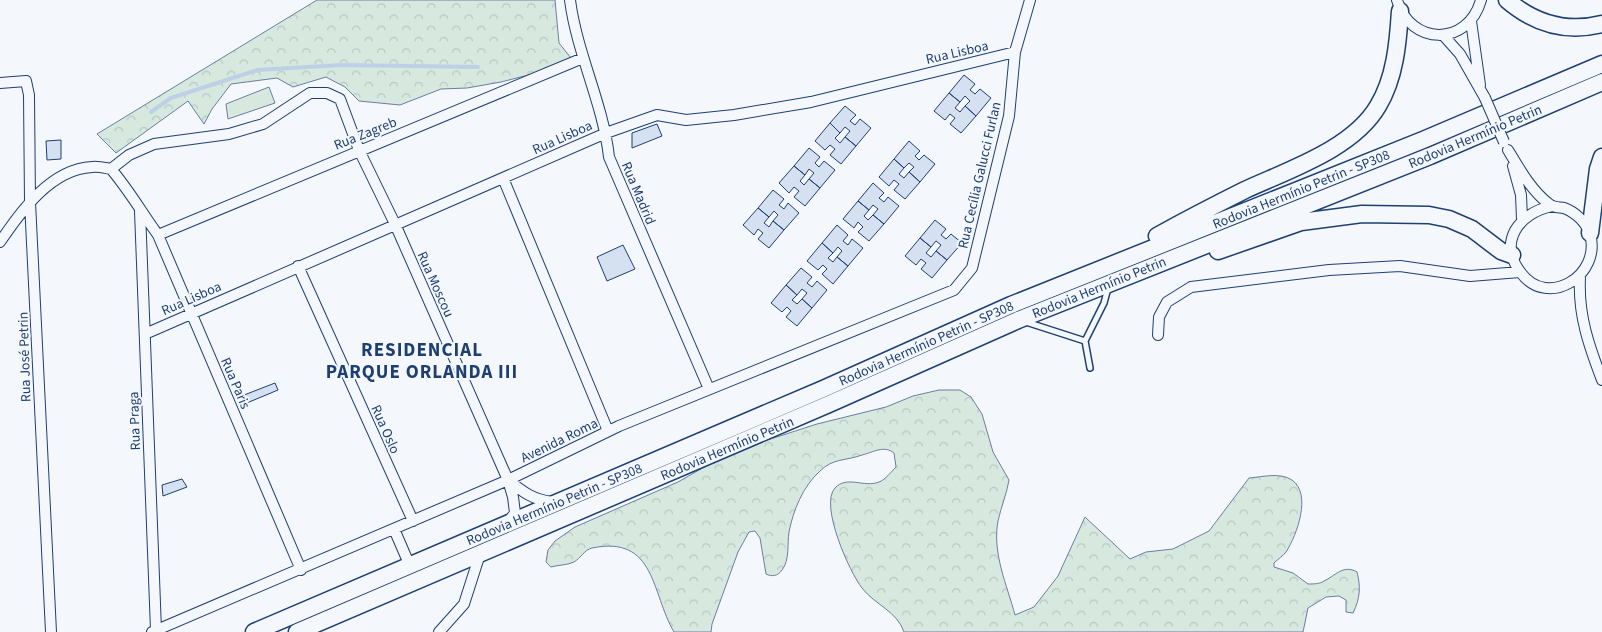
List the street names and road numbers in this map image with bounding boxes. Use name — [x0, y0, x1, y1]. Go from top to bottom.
street label: Rua Lisboa — [924, 36, 991, 70]
street label: Rua Cecília Galucci Furlan — [953, 100, 1007, 251]
street label: Rodovia Hermínio Petrin — [1406, 100, 1545, 174]
street label: Rua Zagreb — [331, 112, 400, 156]
street label: Rua Lisboa — [529, 116, 596, 160]
street label: Rodovia Hermínio Petrin - SP308 — [1210, 145, 1393, 235]
street label: Rua Madrid — [616, 159, 660, 228]
street label: Rua Moscou — [412, 248, 459, 321]
street label: Rodovia Hermínio Petrin — [1029, 252, 1169, 324]
street label: Rua Lisboa — [158, 277, 225, 321]
street label: Rodovia Hermínio Petrin - SP308 — [836, 296, 1017, 392]
street label: Rua José Petrin — [13, 311, 37, 402]
street label: Rua Paris — [215, 355, 255, 412]
street label: Rua Praga — [124, 391, 146, 451]
street label: Rua Oslo — [365, 402, 405, 457]
street label: Rodovia Hermínio Petrin — [658, 412, 797, 486]
street label: Avenida Roma — [517, 414, 601, 468]
street label: Rodovia Hermínio Petrin - SP308 — [463, 459, 645, 551]

